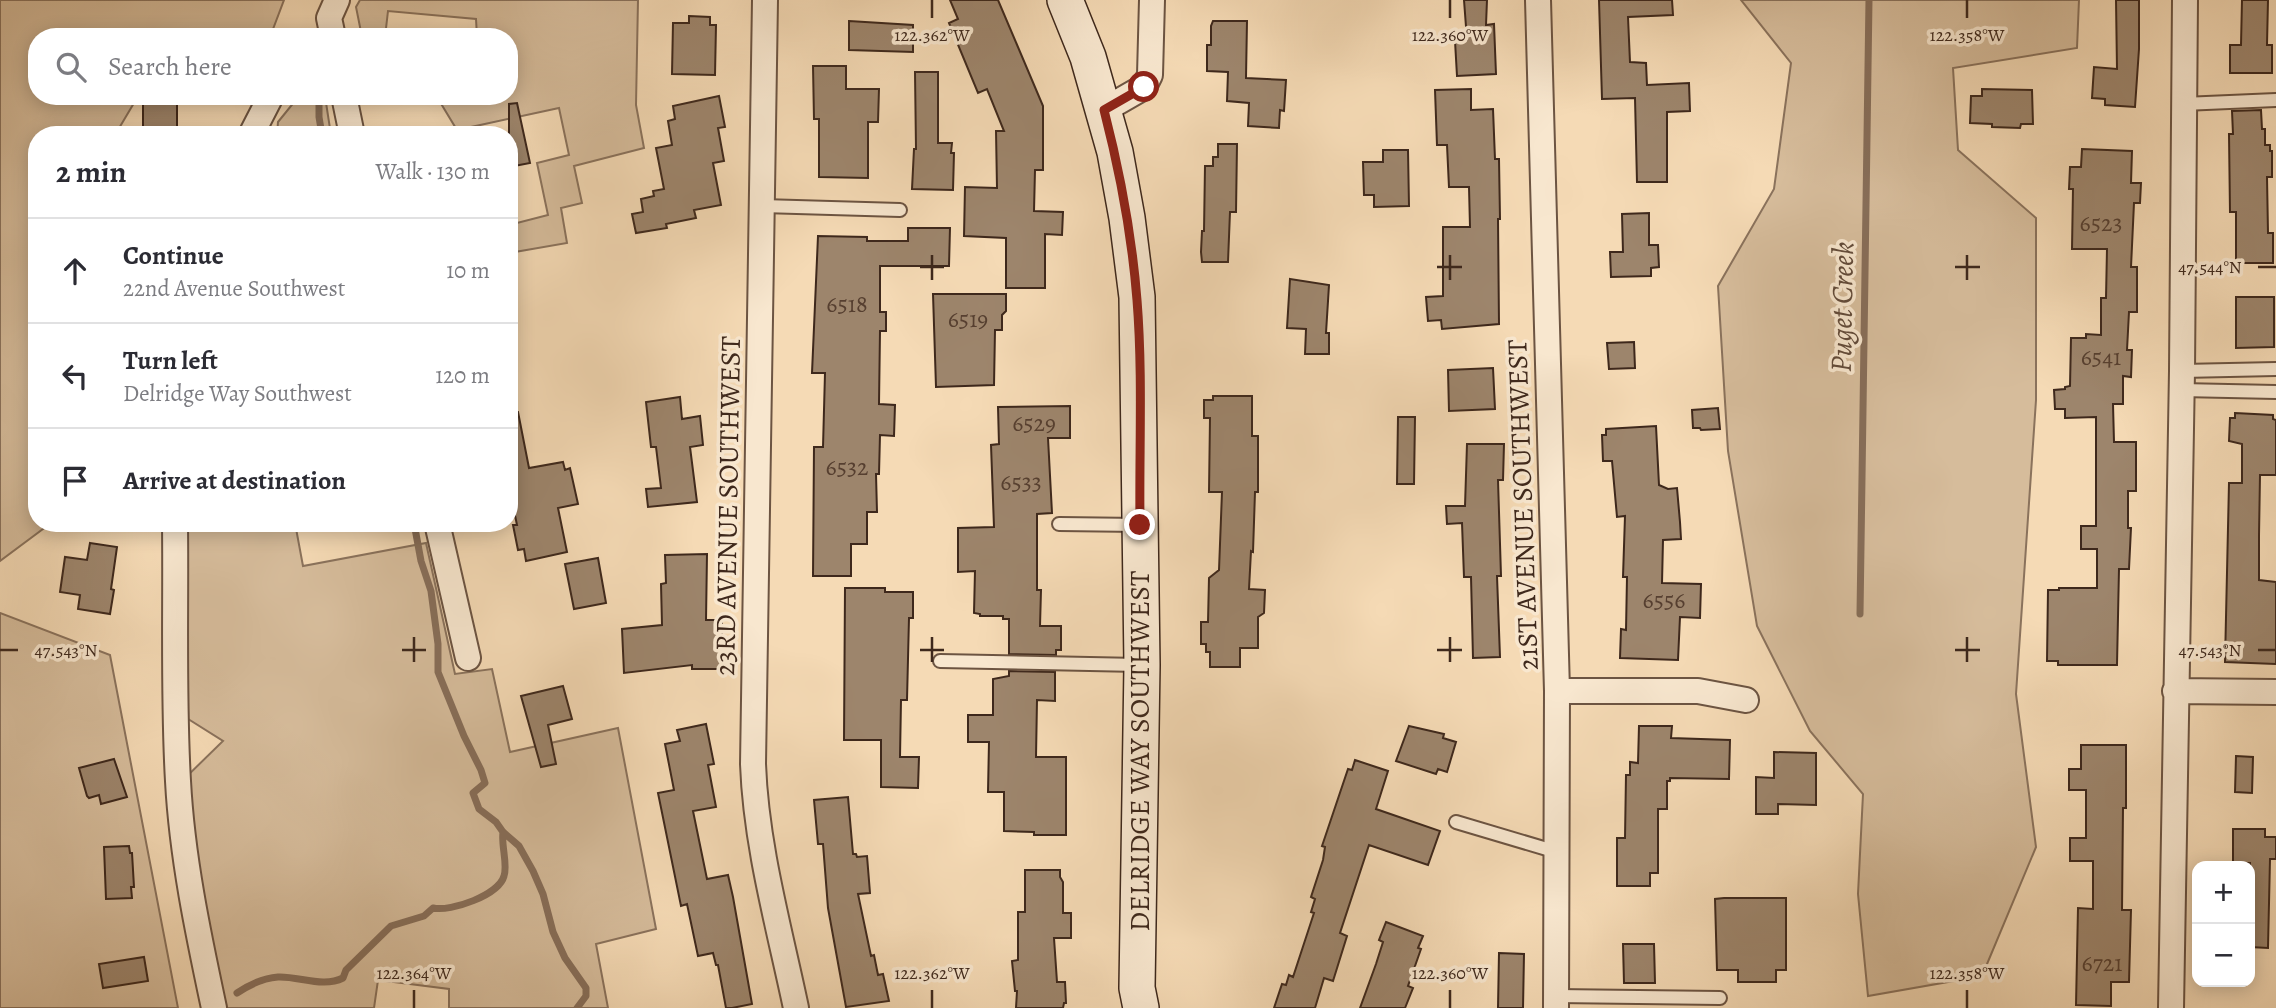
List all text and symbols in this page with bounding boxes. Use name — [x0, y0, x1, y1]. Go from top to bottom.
text: 122.362°W — [894, 23, 970, 47]
text: 122.360°W — [1412, 23, 1488, 47]
text: 122.358°W — [1930, 23, 2005, 47]
search box — [28, 28, 518, 105]
icon: search — [52, 48, 90, 86]
text: Search here — [108, 49, 232, 84]
route start — [1128, 71, 1159, 102]
text: 2 min — [56, 152, 126, 192]
text: Walk · 130 m — [376, 156, 490, 187]
house number: 6523 — [2080, 207, 2122, 239]
text: Continue — [123, 238, 224, 273]
water label: Puget Creek — [1821, 241, 1863, 373]
icon: ahead — [56, 252, 94, 290]
text: 10 m — [446, 255, 490, 286]
text: 47.544°N — [2178, 255, 2242, 279]
text: 22nd Avenue Southwest — [123, 273, 345, 304]
house number: 6518 — [826, 288, 868, 320]
house number: 6519 — [948, 303, 988, 335]
street label: 23RD AVENUE SOUTHWEST — [706, 336, 750, 676]
street label: 21ST AVENUE SOUTHWEST — [1498, 339, 1548, 671]
house number: 6541 — [2081, 341, 2121, 373]
text: Turn left — [123, 343, 218, 378]
icon: left — [56, 357, 94, 395]
text: 120 m — [435, 360, 490, 391]
text: Delridge Way Southwest — [123, 378, 352, 409]
house number: 6529 — [1012, 407, 1056, 439]
house number: 6532 — [826, 451, 868, 483]
icon: arrive — [56, 462, 94, 500]
text: Arrive at destination — [123, 463, 346, 498]
house number: 6533 — [1000, 466, 1042, 498]
route end — [1124, 509, 1155, 540]
street label: DELRIDGE WAY SOUTHWEST — [1121, 571, 1159, 931]
house number: 6556 — [1643, 584, 1685, 616]
text: 47.543°N — [35, 638, 98, 662]
text: 47.543°N — [2179, 638, 2242, 662]
map controls — [2192, 861, 2255, 987]
button: + — [2192, 861, 2255, 924]
button: − — [2192, 924, 2255, 987]
house number: 6721 — [2082, 947, 2122, 979]
text: 122.364°W — [377, 961, 452, 985]
text: 122.362°W — [894, 961, 970, 985]
text: 122.360°W — [1412, 961, 1488, 985]
text: 122.358°W — [1930, 961, 2005, 985]

